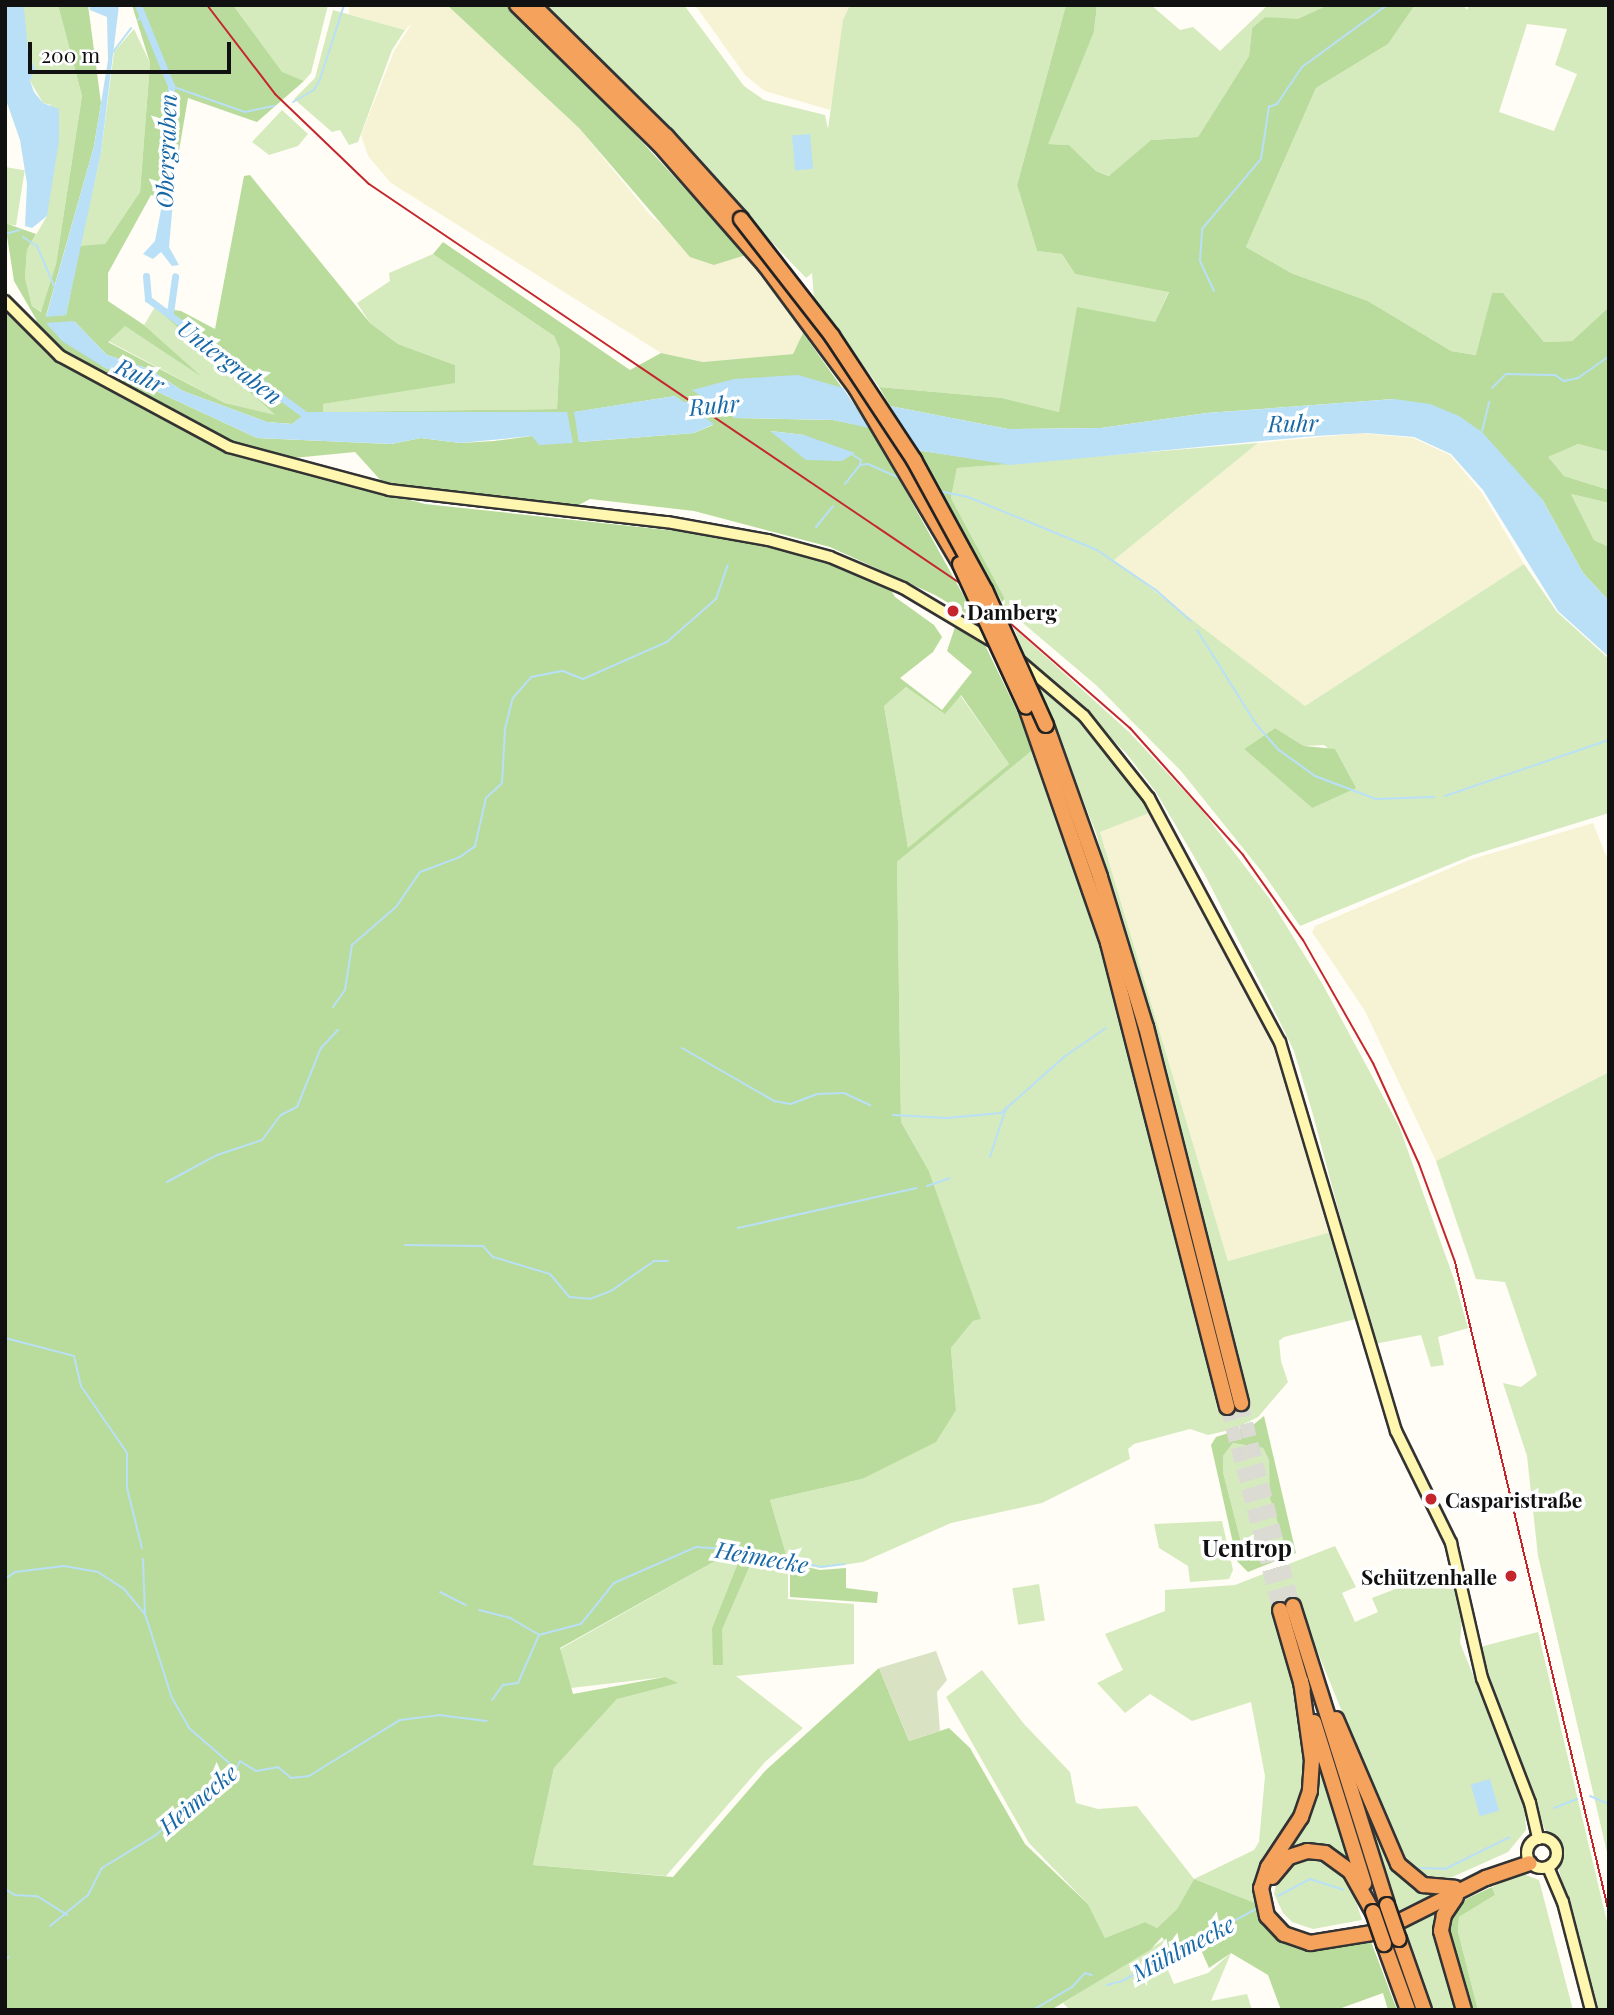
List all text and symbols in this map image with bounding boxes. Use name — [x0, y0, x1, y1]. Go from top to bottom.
scale bar — [32, 28, 234, 72]
text: 200 m — [41, 40, 100, 68]
water label: Obergraben — [150, 93, 182, 209]
water label: Untergraben — [173, 314, 287, 410]
water label: Ruhr — [111, 352, 169, 398]
water label: Ruhr — [688, 389, 740, 421]
water label: Ruhr — [1268, 409, 1318, 437]
place label: Damberg — [967, 598, 1057, 624]
marker: Damberg — [945, 603, 961, 619]
place label: Casparistraße — [1445, 1486, 1582, 1512]
marker: Casparistraße — [1423, 1491, 1439, 1507]
district label: Uentrop — [1202, 1534, 1292, 1562]
water label: Heimecke — [713, 1535, 811, 1579]
place label: Schützenhalle — [1361, 1563, 1497, 1589]
marker: Schützenhalle — [1503, 1568, 1519, 1584]
water label: Heimecke — [153, 1758, 243, 1840]
water label: Mühlmecke — [1127, 1910, 1239, 1986]

